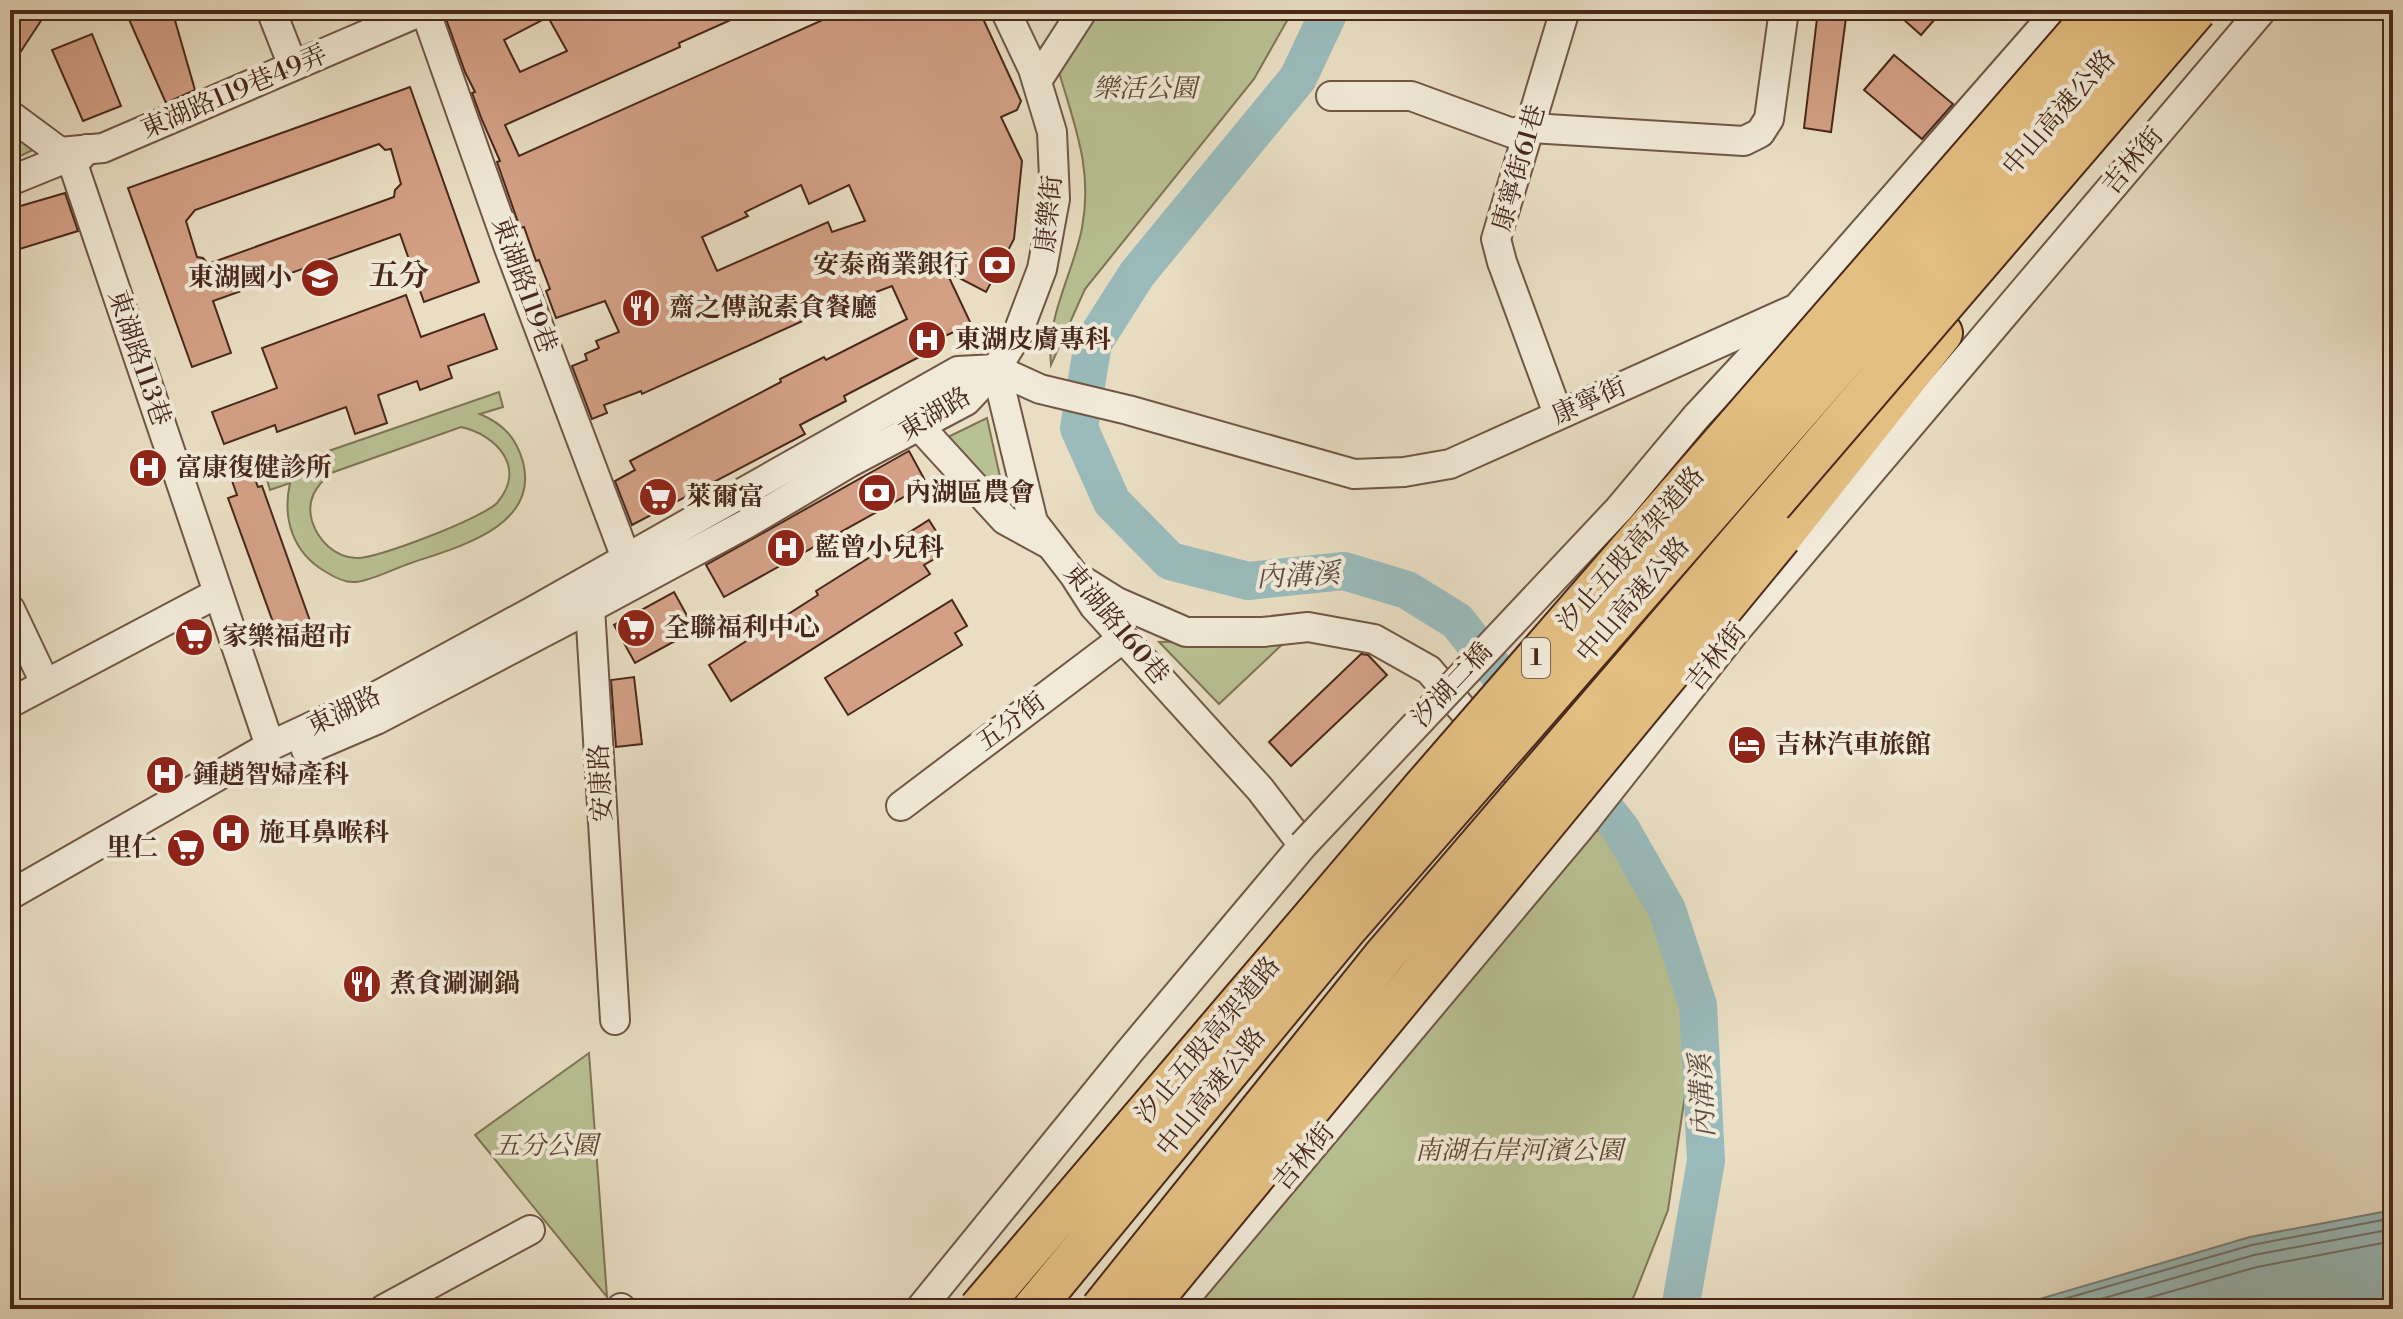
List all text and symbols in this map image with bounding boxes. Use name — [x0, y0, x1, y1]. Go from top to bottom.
street label: 東湖路119巷49弄 — [136, 38, 332, 146]
street label: 中山高速公路 — [1996, 44, 2122, 182]
park label: 樂活公園 — [1093, 73, 1201, 105]
street label: 康寧街61巷 — [1486, 101, 1552, 235]
street label: 吉林街 — [2096, 121, 2170, 201]
street label: 康樂街 — [1029, 174, 1069, 254]
street label: 東湖路119巷 — [485, 213, 563, 357]
bank icon: 安泰商業銀行 — [976, 244, 1018, 286]
place label: 安泰商業銀行 — [813, 249, 969, 281]
school or university icon: 東湖國小 — [299, 257, 341, 299]
district label: 五分 — [369, 257, 429, 295]
place label: 東湖國小 — [188, 262, 292, 294]
street label: 東湖路113巷 — [101, 286, 177, 430]
restaurant icon: 齋之傳說素食餐廳 — [620, 287, 662, 329]
place label: 齋之傳說素食餐廳 — [669, 292, 877, 324]
hospital icon: 東湖皮膚專科 — [906, 319, 948, 361]
place label: 東湖皮膚專科 — [955, 324, 1111, 356]
street label: 康寧街 — [1547, 371, 1631, 431]
street label: 東湖路 — [893, 380, 977, 448]
hospital icon: 富康復健診所 — [127, 447, 169, 489]
place label: 富康復健診所 — [176, 452, 332, 484]
street label: 汐止五股高架道路 — [1551, 460, 1711, 638]
bank icon: 內湖區農會 — [856, 472, 898, 514]
supermarket icon: 萊爾富 — [637, 476, 679, 518]
place label: 內湖區農會 — [905, 477, 1035, 509]
place label: 萊爾富 — [686, 481, 764, 513]
hospital icon: 藍曾小兒科 — [765, 527, 807, 569]
street label: 中山高速公路 — [1570, 531, 1696, 669]
place label: 藍曾小兒科 — [814, 532, 944, 564]
water label: 內溝溪 — [1255, 556, 1344, 596]
street label: 東湖路160巷 — [1056, 557, 1176, 691]
supermarket icon: 全聯福利中心 — [615, 607, 657, 649]
place label: 全聯福利中心 — [664, 612, 820, 644]
supermarket icon: 家樂福超市 — [173, 616, 215, 658]
street label: 吉林街 — [1679, 617, 1753, 697]
place label: 家樂福超市 — [222, 621, 352, 653]
street label: 汐湖二橋 — [1405, 636, 1499, 734]
road number: 1 — [1522, 638, 1550, 678]
street label: 東湖路 — [302, 680, 386, 742]
street label: 五分街 — [970, 686, 1052, 758]
hotel icon: 吉林汽車旅館 — [1726, 724, 1768, 766]
place label: 吉林汽車旅館 — [1775, 729, 1931, 761]
street label: 安康路 — [583, 743, 619, 823]
hospital icon: 鍾趙智婦產科 — [144, 754, 186, 796]
place label: 鍾趙智婦產科 — [193, 759, 349, 791]
hospital icon: 施耳鼻喉科 — [210, 812, 252, 854]
place label: 施耳鼻喉科 — [259, 817, 389, 849]
supermarket icon: 里仁 — [165, 827, 207, 869]
place label: 里仁 — [106, 832, 158, 864]
street label: 汐止五股高架道路 — [1129, 950, 1287, 1130]
restaurant icon: 煮食涮涮鍋 — [341, 963, 383, 1005]
place label: 煮食涮涮鍋 — [390, 968, 520, 1000]
street label: 中山高速公路 — [1149, 1021, 1273, 1163]
water label: 內溝溪 — [1683, 1050, 1723, 1139]
street label: 吉林街 — [1267, 1117, 1341, 1197]
park label: 五分公園 — [494, 1130, 602, 1162]
park label: 南湖右岸河濱公園 — [1415, 1135, 1627, 1167]

